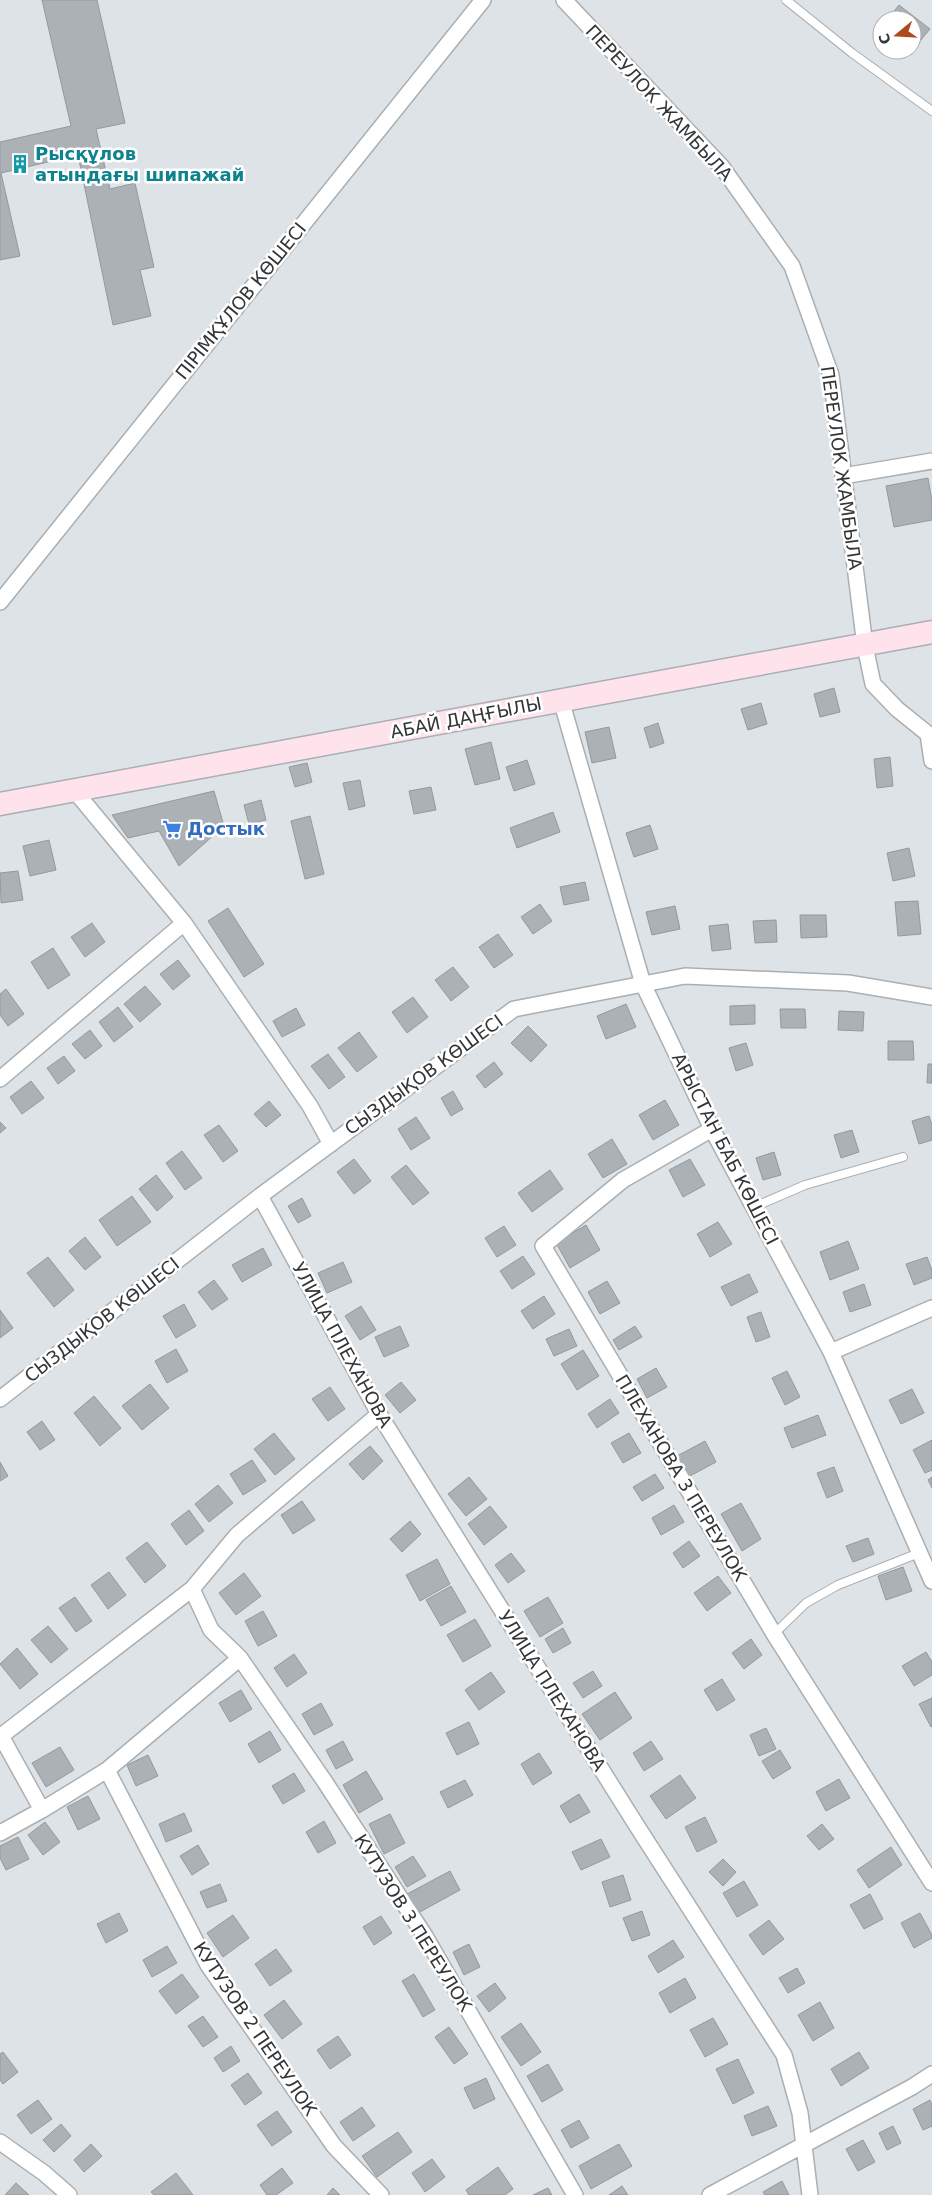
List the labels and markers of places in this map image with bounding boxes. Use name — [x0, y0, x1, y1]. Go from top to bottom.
place label: Рысқұлов атындағы шипажай — [35, 143, 244, 185]
building icon: Рысқұлов атындағы шипажай — [9, 153, 31, 175]
supermarket icon: Достык — [161, 818, 183, 840]
place label: Достык — [187, 818, 265, 839]

